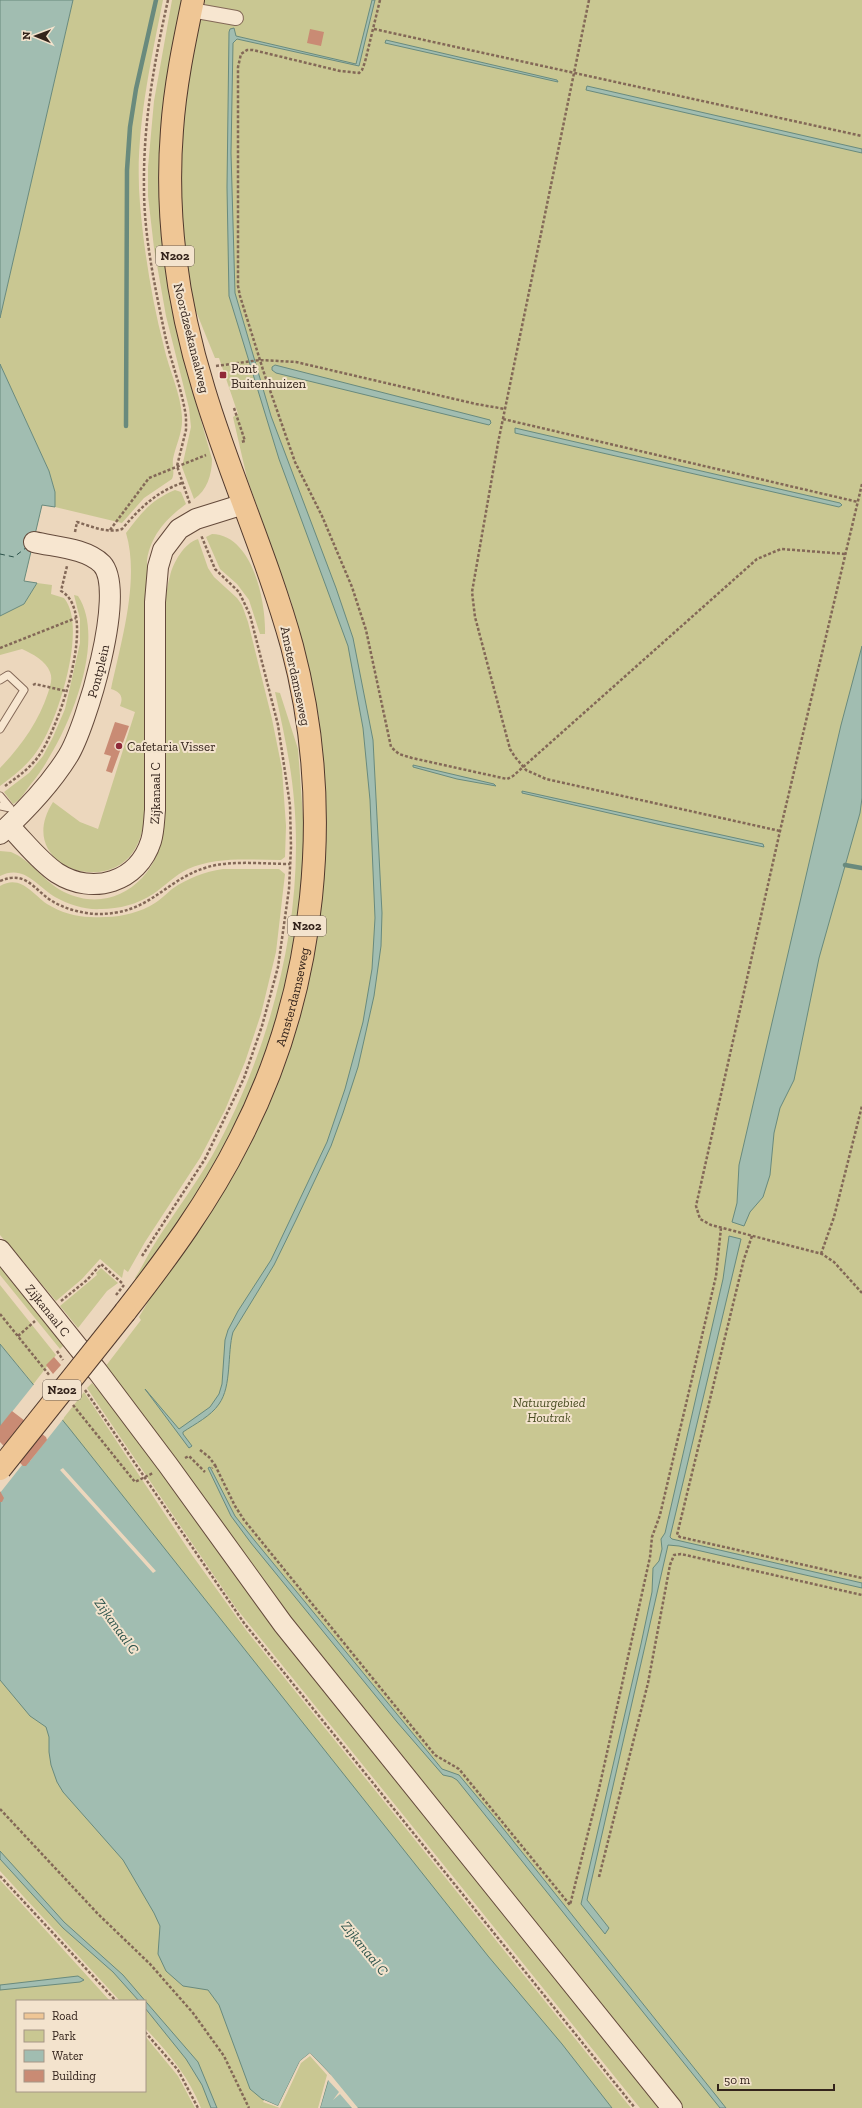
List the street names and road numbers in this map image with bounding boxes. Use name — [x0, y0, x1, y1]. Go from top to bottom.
road number: N202 — [156, 246, 194, 266]
street label: Noordzeekanaalweg — [171, 282, 212, 395]
street label: Amsterdamseweg — [278, 625, 313, 727]
street label: Pontplein — [84, 643, 112, 700]
street label: Zijkanaal C — [147, 762, 164, 825]
road number: N202 — [288, 916, 326, 936]
street label: Amsterdamseweg — [273, 946, 312, 1048]
street label: Zijkanaal C — [22, 1281, 73, 1339]
road number: N202 — [43, 1380, 81, 1400]

